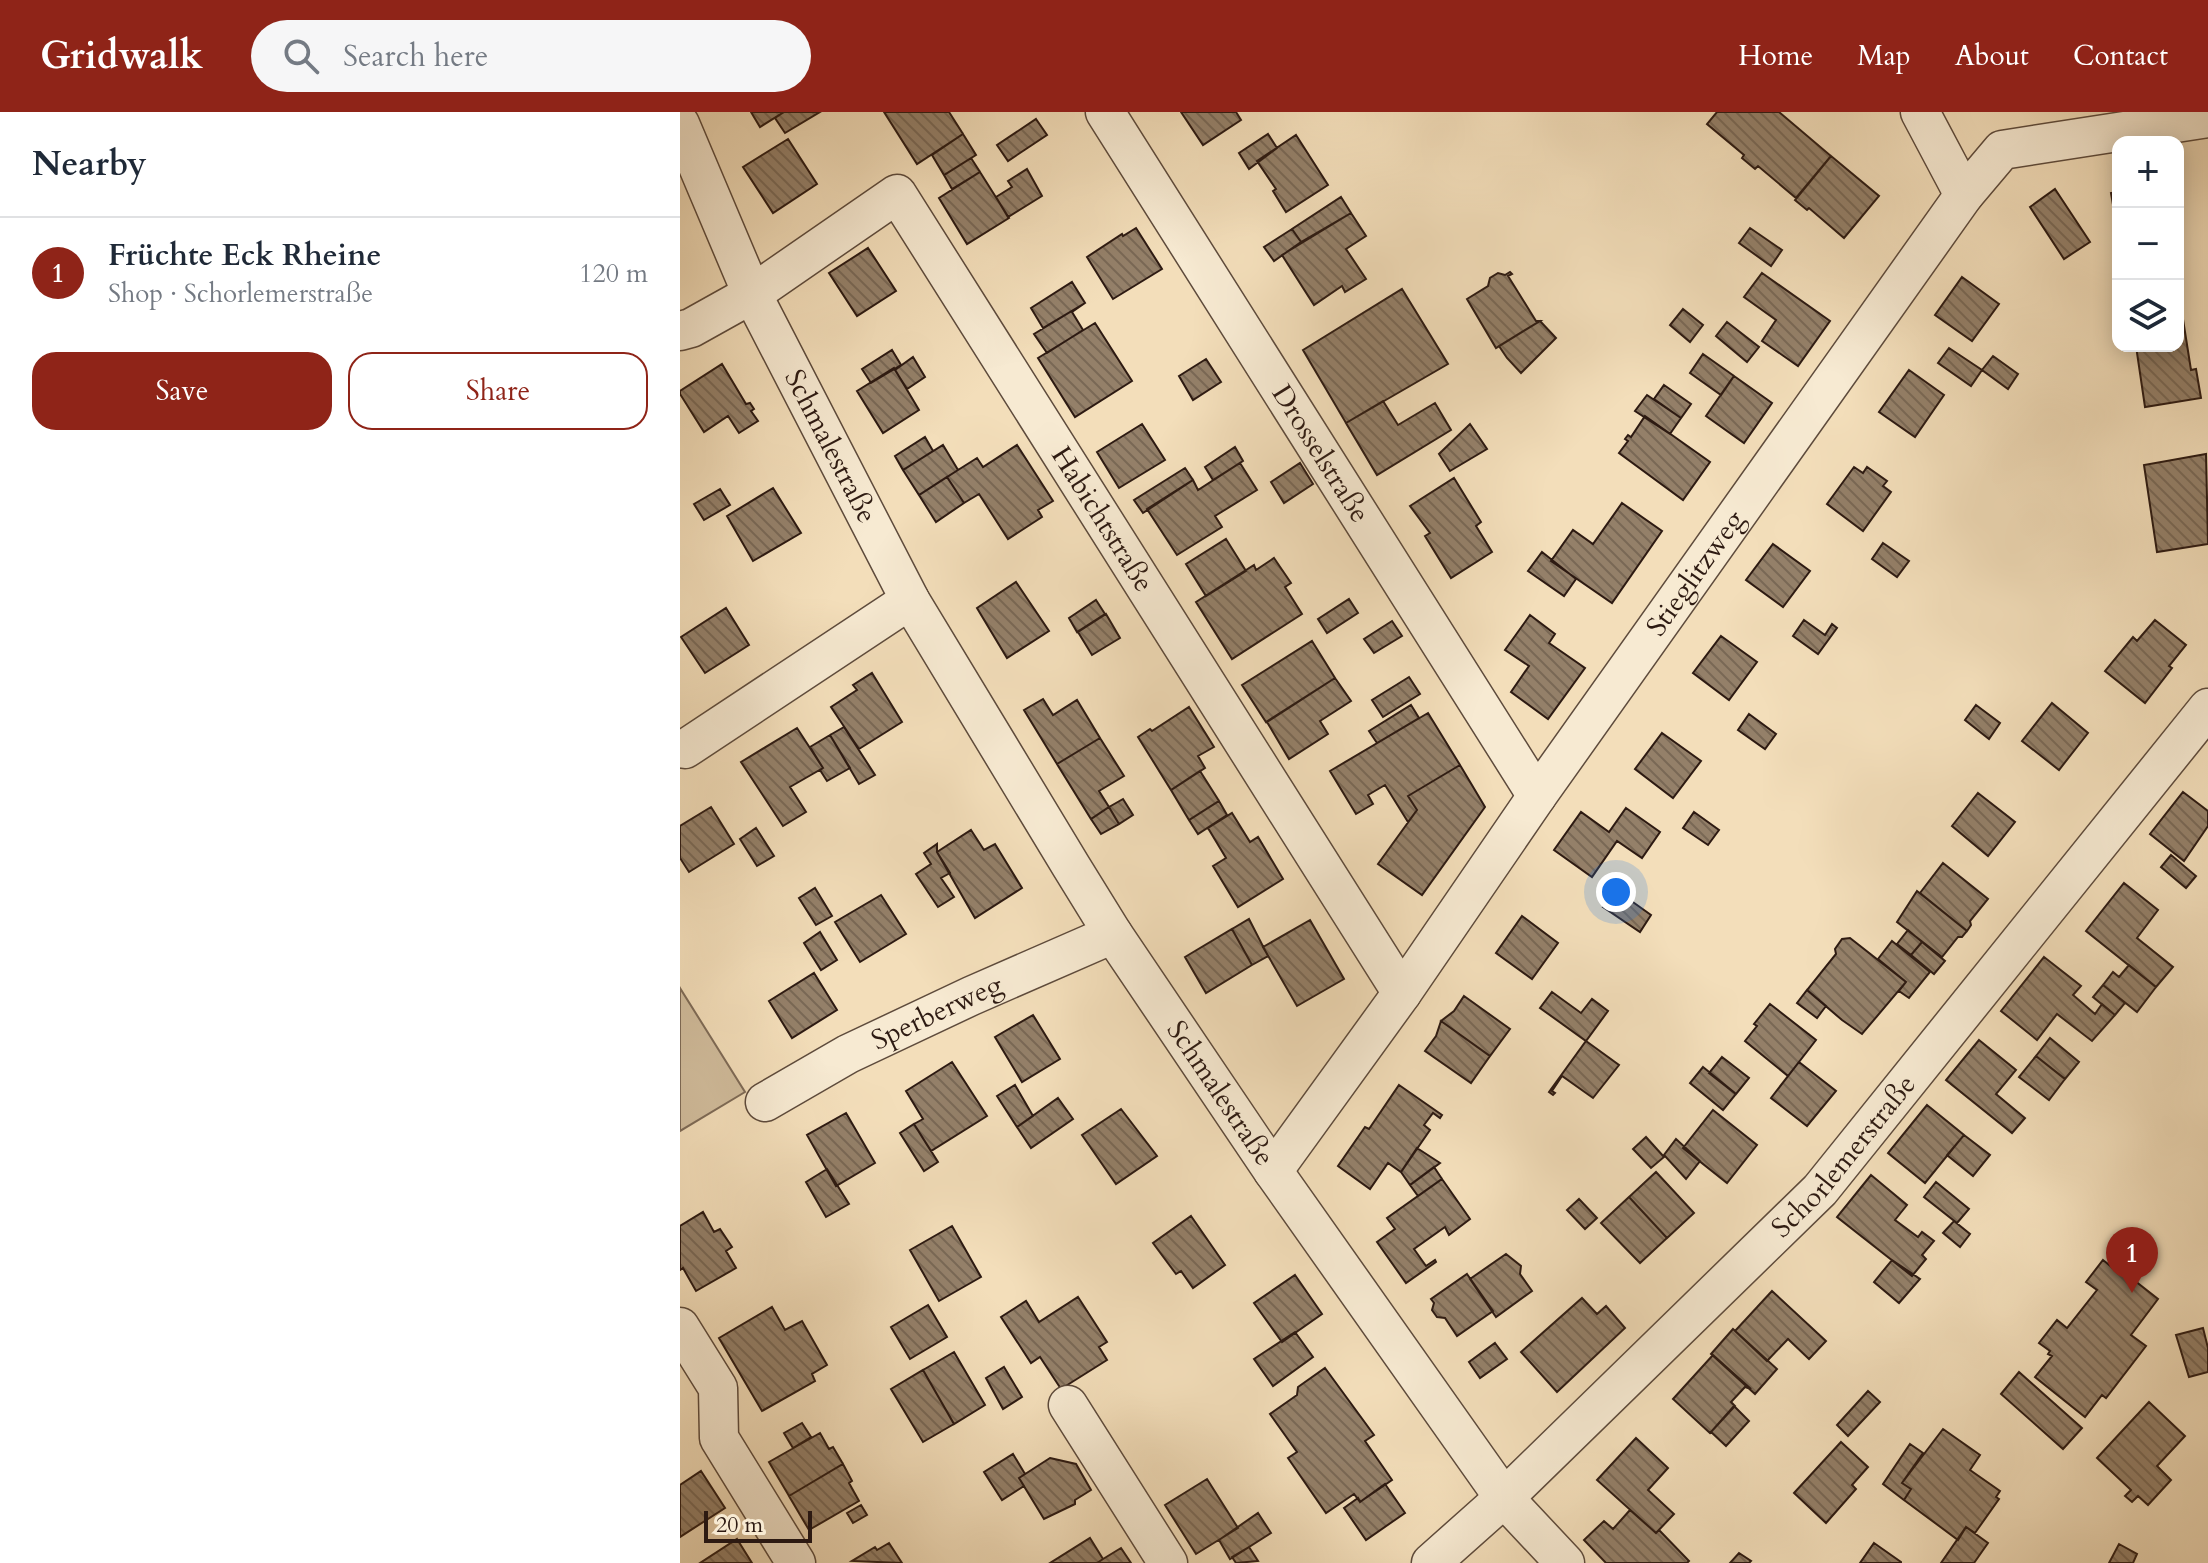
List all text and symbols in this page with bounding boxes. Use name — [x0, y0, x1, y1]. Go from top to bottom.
search box — [251, 20, 811, 92]
text: Gridwalk — [40, 30, 203, 82]
icon: search — [279, 34, 323, 78]
text: Search here — [343, 36, 488, 77]
text: Home — [1738, 37, 1813, 75]
text: Map — [1857, 37, 1911, 75]
text: About — [1955, 37, 2029, 75]
text: Contact — [2073, 37, 2168, 75]
map controls — [2112, 136, 2184, 352]
button: + — [2112, 136, 2184, 208]
text: Nearby — [32, 141, 147, 187]
button: − — [2112, 208, 2184, 280]
text: Früchte Eck Rheine — [108, 235, 381, 276]
text: 1 — [51, 256, 65, 291]
text: 120 m — [579, 256, 648, 291]
text: Shop · Schorlemerstraße — [108, 276, 373, 311]
button: layers — [2112, 280, 2184, 352]
button: Save — [32, 352, 332, 430]
button: Share — [348, 352, 648, 430]
street label: Schmalestraße — [775, 363, 886, 530]
street label: Drosselstraße — [1263, 377, 1379, 530]
street label: Habichtstraße — [1042, 439, 1163, 599]
street label: Stieglitzweg — [1637, 502, 1753, 644]
your location — [1596, 872, 1636, 912]
street label: Sperberweg — [865, 965, 1009, 1059]
street label: Schmalestraße — [1158, 1013, 1283, 1173]
street label: Schorlemerstraße — [1763, 1067, 1924, 1246]
pin: 1 — [2106, 1227, 2158, 1293]
scale bar — [704, 1507, 812, 1543]
text: 20 m — [716, 1510, 763, 1540]

